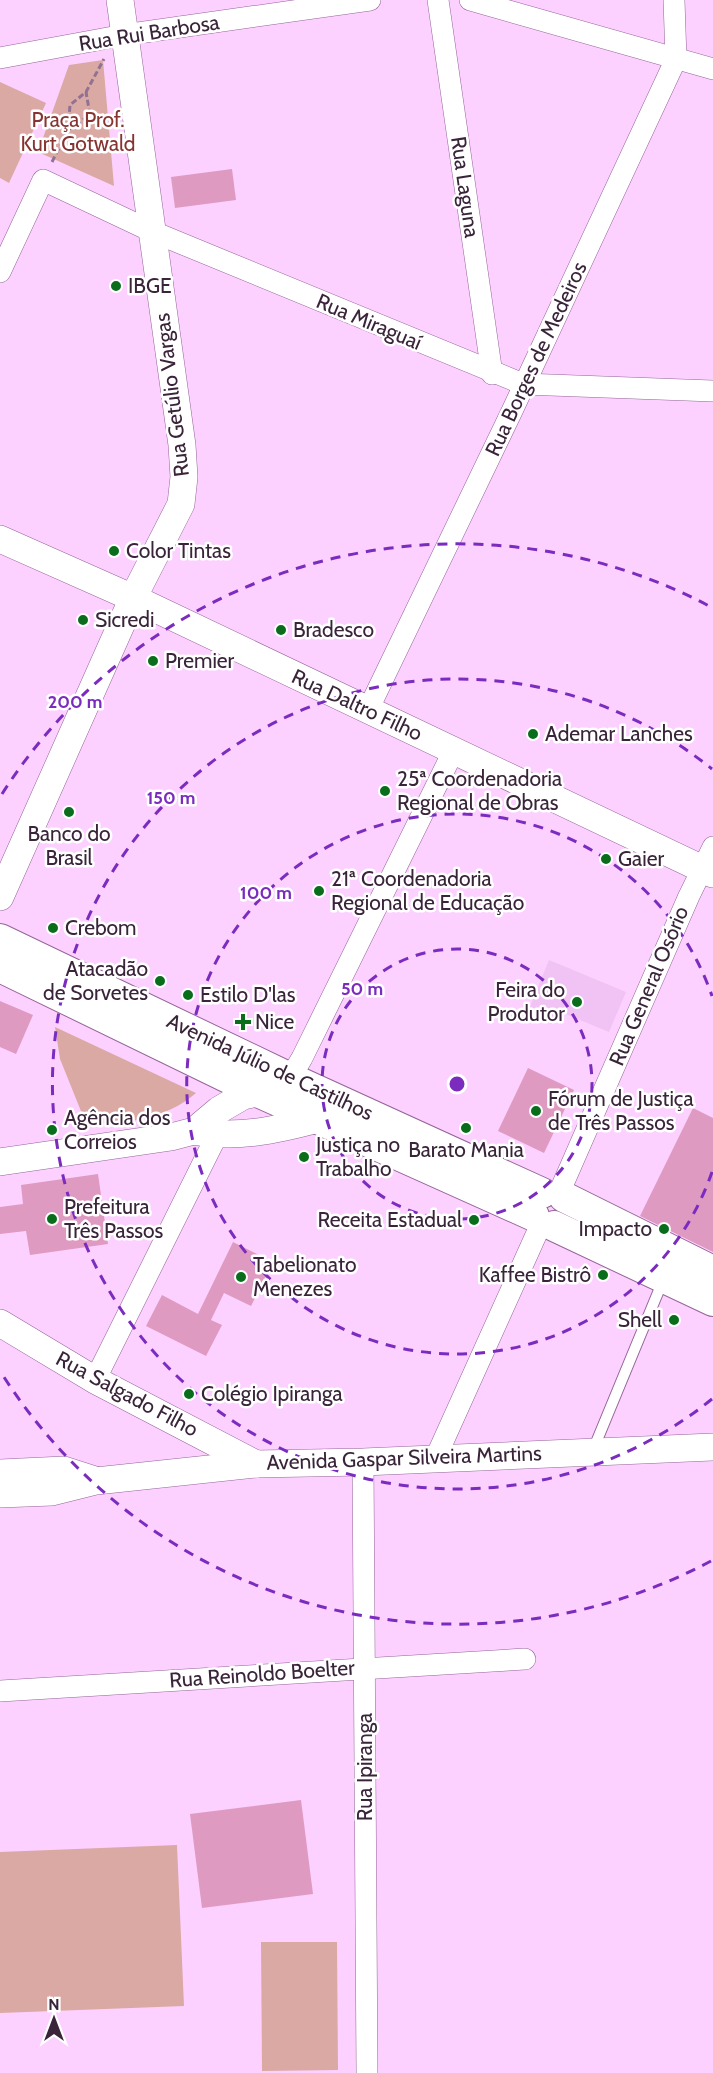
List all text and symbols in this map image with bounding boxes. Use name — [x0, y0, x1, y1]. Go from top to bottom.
street label: Rua Rui Barbosa — [77, 9, 221, 56]
park label: Praça Prof. Kurt Gotwald — [20, 107, 136, 156]
street label: Rua Laguna — [446, 135, 485, 239]
street label: Rua Borges de Medeiros — [480, 257, 592, 460]
place label: IBGE — [128, 273, 172, 298]
marker: IBGE — [109, 279, 123, 293]
street label: Rua Miraguaí — [313, 288, 426, 355]
street label: Rua Getúlio Vargas — [149, 312, 194, 478]
place label: Color Tintas — [126, 538, 231, 563]
marker: Color Tintas — [107, 544, 121, 558]
place label: Sicredi — [95, 607, 154, 632]
marker: Sicredi — [76, 613, 90, 627]
place label: Bradesco — [293, 617, 374, 642]
marker: Bradesco — [274, 623, 288, 637]
place label: Premier — [165, 648, 235, 673]
marker: Premier — [146, 654, 160, 668]
street label: Rua Daltro Filho — [288, 663, 426, 746]
text: 200 m — [48, 691, 102, 713]
place label: Ademar Lanches — [545, 721, 693, 746]
marker: Ademar Lanches — [526, 727, 540, 741]
place label: 25ª Coordenadoria Regional de Obras — [397, 766, 562, 815]
marker: 25ª Coordenadoria Regional de Obras — [378, 784, 392, 798]
text: 150 m — [147, 787, 195, 809]
marker: Banco do Brasil — [62, 805, 76, 819]
place label: Banco do Brasil — [27, 821, 111, 870]
place label: Gaier — [618, 846, 664, 871]
marker: Gaier — [599, 852, 613, 866]
place label: 21ª Coordenadoria Regional de Educação — [331, 866, 524, 915]
text: 100 m — [240, 882, 292, 904]
marker: 21ª Coordenadoria Regional de Educação — [312, 884, 326, 898]
street label: Rua General Osório — [604, 902, 693, 1069]
place label: Crebom — [65, 915, 137, 940]
marker: Crebom — [46, 921, 60, 935]
place label: Atacadão de Sorvetes — [43, 956, 148, 1005]
marker: Atacadão de Sorvetes — [153, 974, 167, 988]
place label: Feira do Produtor — [487, 977, 565, 1026]
text: 50 m — [341, 978, 383, 1000]
place label: Estilo D'las — [200, 982, 296, 1007]
marker: Estilo D'las — [181, 988, 195, 1002]
marker: Feira do Produtor — [570, 995, 584, 1009]
street label: Avenida Júlio de Castilhos — [163, 1008, 378, 1125]
place label: Nice — [255, 1009, 294, 1034]
marker: Nice — [236, 1015, 250, 1029]
centre of rings — [447, 1074, 467, 1094]
place label: Fórum de Justiça de Três Passos — [548, 1086, 694, 1135]
marker: Fórum de Justiça de Três Passos — [529, 1104, 543, 1118]
place label: Agência dos Correios — [64, 1105, 171, 1154]
marker: Barato Mania — [459, 1121, 473, 1135]
marker: Agência dos Correios — [45, 1123, 59, 1137]
place label: Justiça no Trabalho — [315, 1132, 400, 1181]
place label: Barato Mania — [408, 1137, 524, 1162]
marker: Justiça no Trabalho — [297, 1150, 311, 1164]
place label: Prefeitura Três Passos — [64, 1194, 164, 1243]
place label: Receita Estadual — [317, 1207, 462, 1232]
marker: Prefeitura Três Passos — [45, 1212, 59, 1226]
marker: Receita Estadual — [467, 1213, 481, 1227]
place label: Impacto — [579, 1216, 652, 1241]
marker: Impacto — [657, 1222, 671, 1236]
place label: Tabelionato Menezes — [253, 1252, 357, 1301]
place label: Kaffee Bistrô — [479, 1262, 591, 1287]
marker: Kaffee Bistrô — [596, 1268, 610, 1282]
marker: Tabelionato Menezes — [234, 1270, 248, 1284]
place label: Shell — [618, 1307, 662, 1332]
marker: Shell — [667, 1313, 681, 1327]
street label: Rua Salgado Filho — [52, 1346, 202, 1441]
place label: Colégio Ipiranga — [201, 1381, 343, 1406]
marker: Colégio Ipiranga — [182, 1387, 196, 1401]
street label: Avenida Gaspar Silveira Martins — [266, 1440, 542, 1475]
street label: Rua Reinoldo Boelter — [168, 1655, 356, 1692]
street label: Rua Ipiranga — [352, 1713, 377, 1821]
north arrow — [24, 1989, 84, 2049]
text: N — [48, 1995, 60, 2014]

